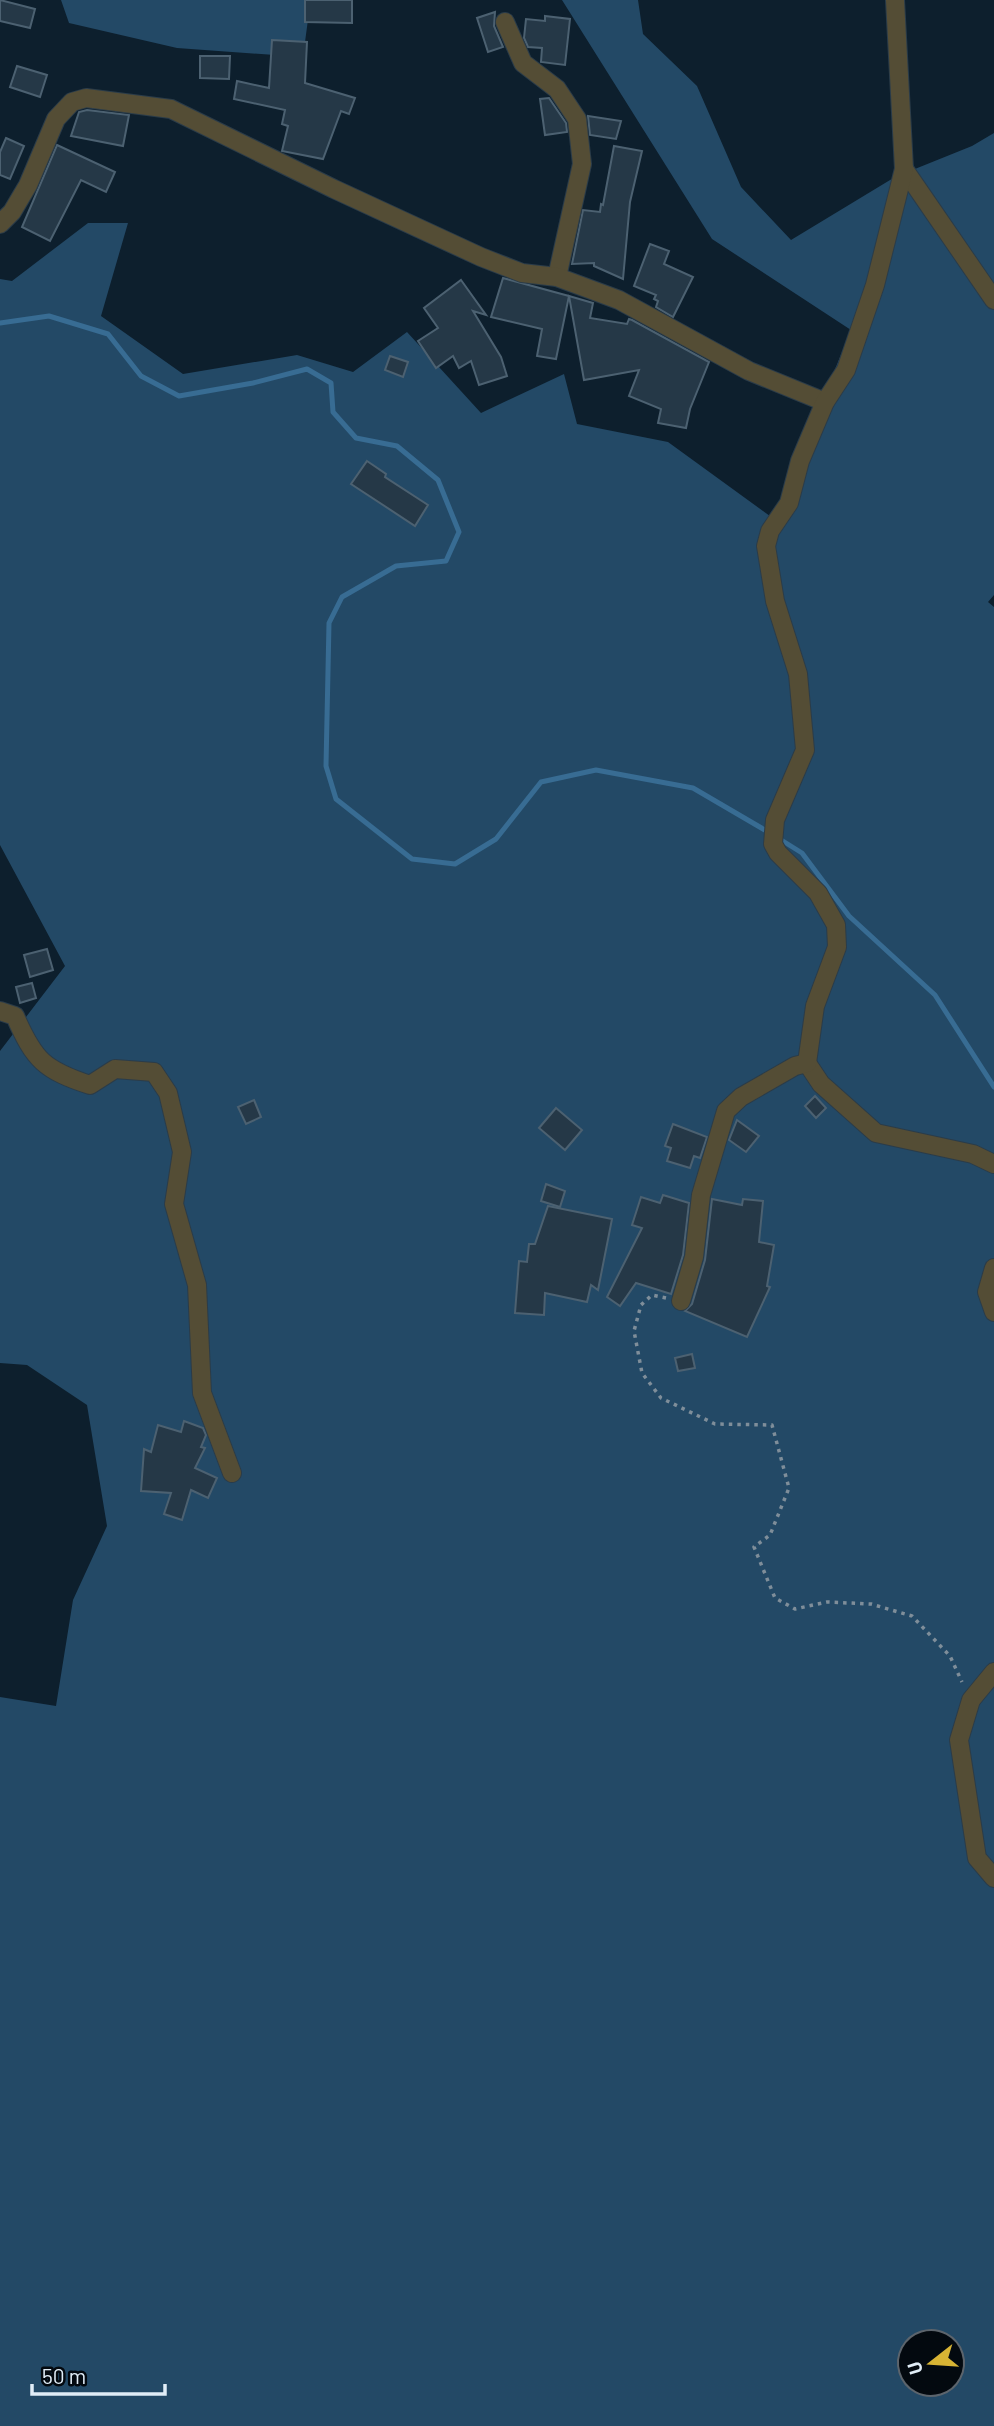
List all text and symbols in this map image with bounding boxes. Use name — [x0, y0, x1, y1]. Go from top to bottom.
north arrow — [896, 2328, 966, 2398]
scale bar — [32, 2352, 164, 2396]
text: U — [902, 2359, 927, 2377]
text: 50 m — [42, 2363, 86, 2388]

